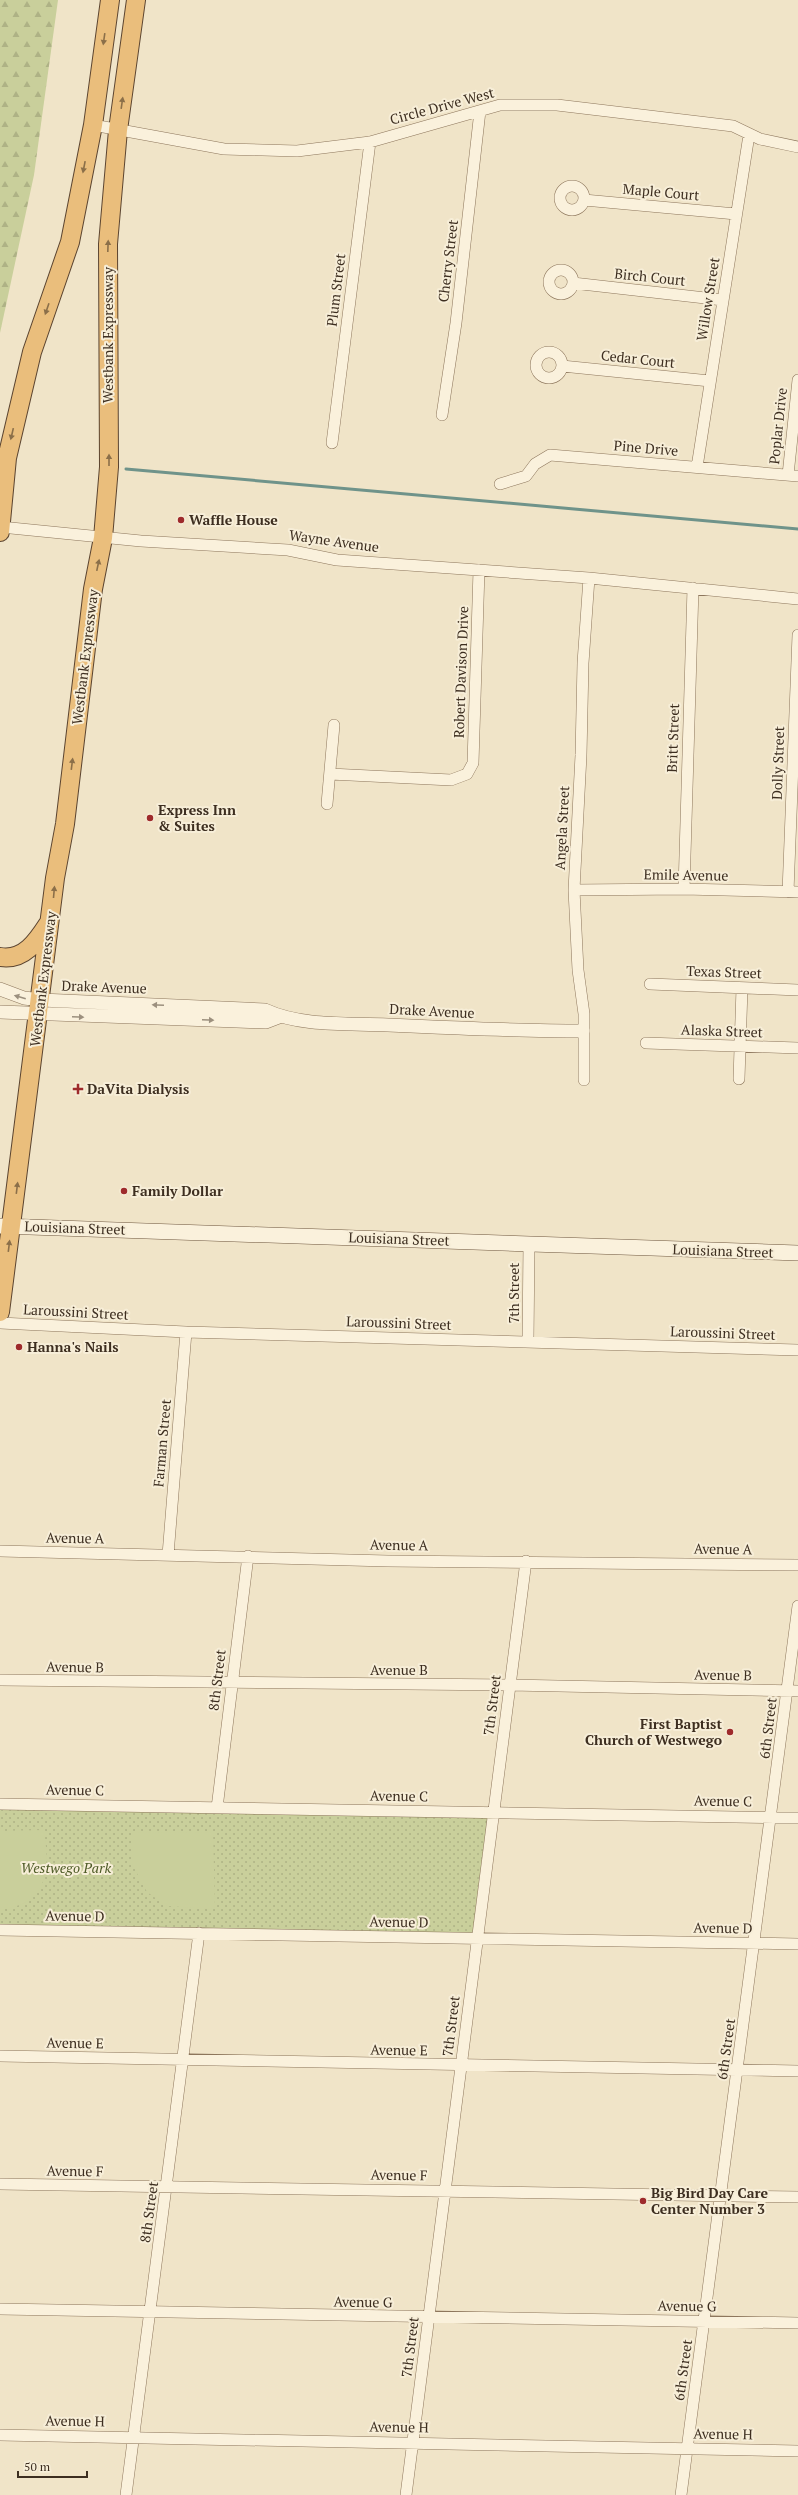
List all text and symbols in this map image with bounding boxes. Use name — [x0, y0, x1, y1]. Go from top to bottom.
one-way arrow — [101, 33, 108, 45]
street label: Circle Drive West — [388, 82, 497, 129]
one-way arrow — [119, 97, 125, 109]
one-way arrow — [81, 161, 87, 173]
street label: Maple Court — [622, 179, 701, 204]
street label: Cherry Street — [433, 218, 462, 303]
one-way arrow — [105, 239, 111, 252]
street label: Plum Street — [322, 252, 350, 328]
street label: Willow Street — [692, 255, 724, 342]
street label: Birch Court — [614, 263, 687, 290]
street label: Westbank Expressway — [98, 266, 117, 403]
one-way arrow — [44, 303, 50, 315]
street label: Cedar Court — [600, 345, 677, 372]
street label: Poplar Drive — [764, 387, 791, 465]
one-way arrow — [9, 428, 15, 440]
street label: Pine Drive — [613, 435, 679, 460]
one-way arrow — [106, 453, 112, 466]
place label: Waffle House — [189, 510, 278, 529]
marker: Waffle House — [176, 515, 186, 525]
street label: Wayne Avenue — [288, 525, 380, 556]
one-way arrow — [95, 559, 101, 571]
street label: Westbank Expressway — [67, 587, 102, 726]
street label: Robert Davison Drive — [449, 606, 472, 738]
street label: Britt Street — [662, 702, 683, 773]
street label: Dolly Street — [767, 725, 788, 800]
one-way arrow — [69, 757, 75, 770]
street label: Angela Street — [550, 785, 573, 871]
place label: Express Inn & Suites — [158, 800, 236, 835]
marker: Express Inn & Suites — [145, 813, 155, 823]
street label: Emile Avenue — [644, 864, 729, 885]
one-way arrow — [50, 886, 57, 898]
street label: Westbank Expressway — [25, 909, 60, 1048]
street label: Texas Street — [686, 961, 763, 982]
street label: Drake Avenue — [61, 976, 147, 997]
one-way arrow — [14, 994, 26, 1000]
street label: Drake Avenue — [389, 999, 475, 1022]
one-way arrow — [152, 1002, 164, 1009]
one-way arrow — [72, 1013, 84, 1020]
one-way arrow — [202, 1017, 215, 1023]
street label: Alaska Street — [681, 1020, 764, 1041]
place label: DaVita Dialysis — [87, 1079, 189, 1098]
marker: DaVita Dialysis — [72, 1083, 84, 1095]
place label: Family Dollar — [132, 1181, 223, 1200]
one-way arrow — [14, 1182, 20, 1194]
marker: Family Dollar — [119, 1186, 129, 1196]
street label: Louisiana Street — [24, 1216, 127, 1239]
street label: Louisiana Street — [348, 1227, 451, 1250]
street label: Louisiana Street — [672, 1239, 775, 1262]
one-way arrow — [6, 1240, 12, 1252]
street label: 7th Street — [504, 1262, 523, 1324]
street label: Laroussini Street — [23, 1299, 130, 1324]
street label: Laroussini Street — [346, 1311, 453, 1334]
street label: Laroussini Street — [670, 1321, 777, 1344]
place label: Hanna's Nails — [27, 1337, 119, 1356]
marker: Hanna's Nails — [14, 1342, 24, 1352]
street label: Farman Street — [148, 1397, 175, 1488]
street label: Avenue A — [46, 1527, 105, 1548]
street label: Avenue A — [370, 1534, 429, 1555]
street label: Avenue A — [694, 1538, 753, 1559]
street label: 8th Street — [203, 1647, 230, 1712]
street label: Avenue B — [46, 1656, 104, 1677]
street label: Avenue B — [370, 1660, 428, 1679]
street label: Avenue B — [694, 1664, 752, 1685]
street label: 7th Street — [478, 1673, 505, 1736]
street label: 6th Street — [754, 1695, 781, 1760]
place label: First Baptist Church of Westwego — [585, 1714, 722, 1749]
marker: First Baptist Church of Westwego — [725, 1727, 735, 1737]
street label: Avenue C — [46, 1779, 104, 1800]
street label: Avenue C — [370, 1785, 428, 1806]
street label: Avenue C — [694, 1790, 752, 1811]
park label: Westwego Park — [21, 1858, 111, 1877]
street label: Avenue D — [45, 1905, 105, 1926]
street label: Avenue D — [369, 1911, 429, 1932]
street label: Avenue D — [693, 1917, 753, 1938]
street label: 7th Street — [437, 1994, 464, 2057]
street label: 6th Street — [712, 2016, 739, 2081]
street label: Avenue E — [46, 2033, 104, 2052]
street label: Avenue E — [370, 2040, 428, 2059]
street label: Avenue F — [46, 2161, 104, 2180]
street label: Avenue F — [370, 2165, 428, 2184]
street label: 8th Street — [135, 2179, 162, 2244]
place label: Big Bird Day Care Center Number 3 — [651, 2183, 769, 2218]
marker: Big Bird Day Care Center Number 3 — [638, 2196, 648, 2206]
street label: Avenue G — [333, 2291, 393, 2312]
street label: Avenue G — [657, 2295, 717, 2316]
street label: 7th Street — [396, 2315, 423, 2378]
street label: 6th Street — [669, 2337, 696, 2402]
street label: Avenue H — [45, 2410, 105, 2431]
street label: Avenue H — [369, 2416, 429, 2437]
street label: Avenue H — [693, 2423, 753, 2444]
scale bar — [18, 2453, 87, 2479]
text: 50 m — [24, 2459, 51, 2474]

